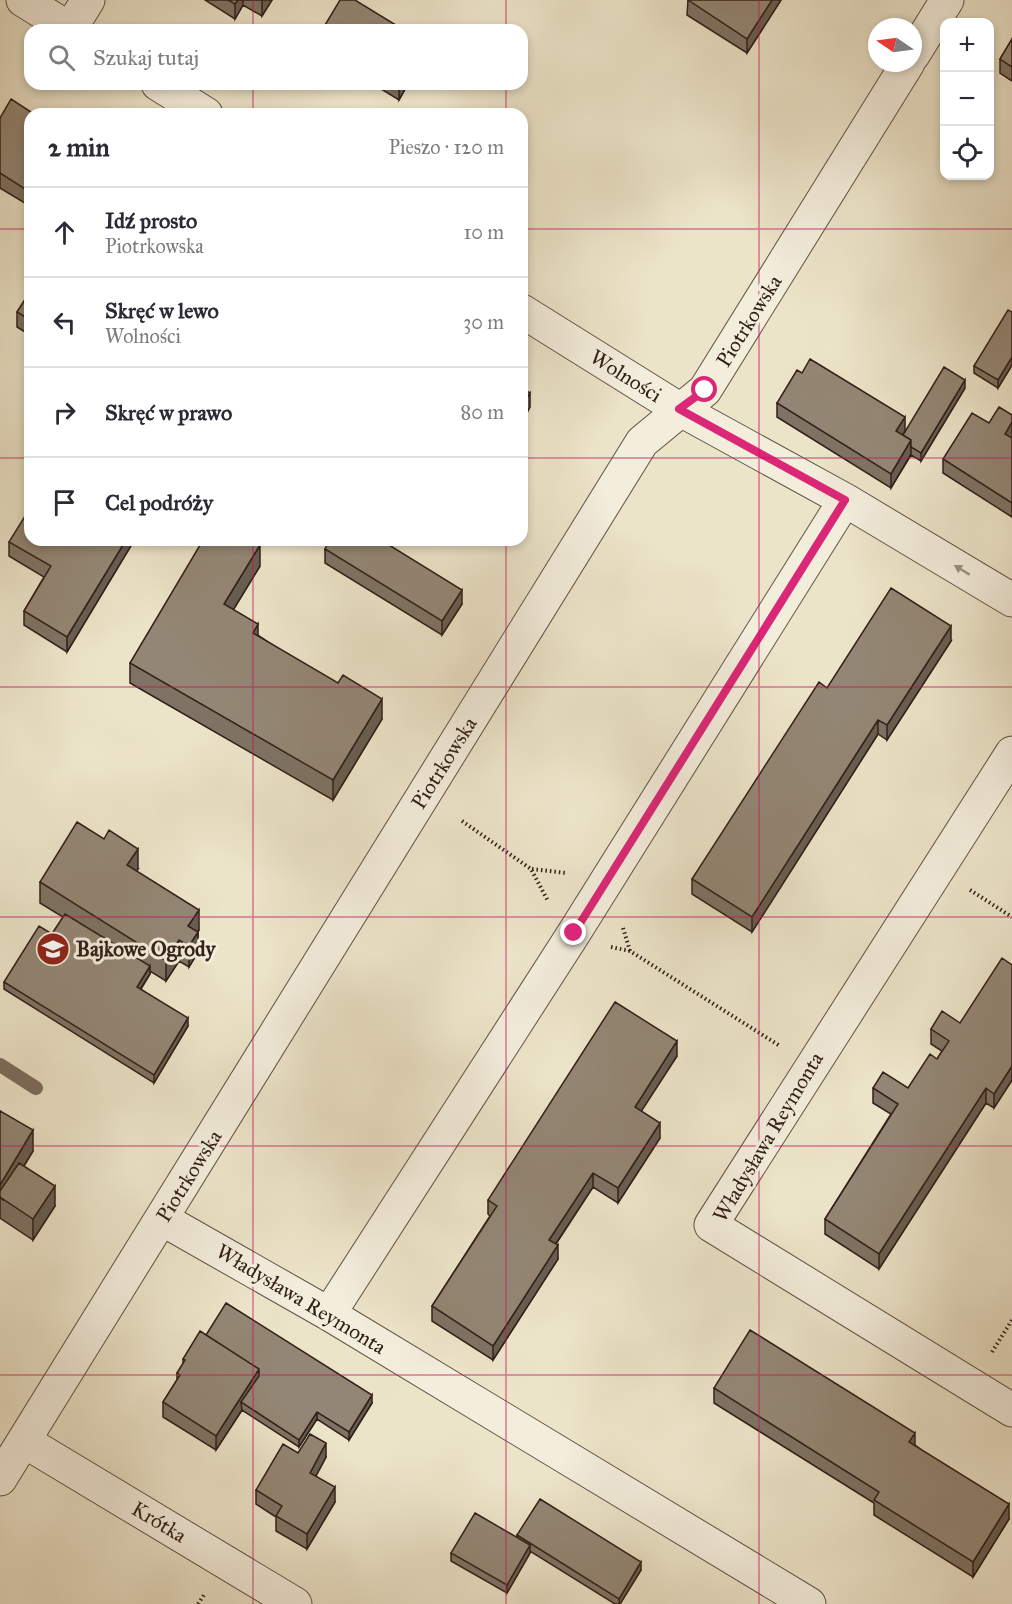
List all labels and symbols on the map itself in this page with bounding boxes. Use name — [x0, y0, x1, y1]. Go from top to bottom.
north arrow — [868, 18, 922, 72]
street label: Piotrkowska — [710, 270, 788, 372]
street label: Wolności — [585, 344, 667, 408]
route start — [691, 376, 717, 402]
one-way arrow — [954, 565, 970, 576]
street label: Piotrkowska — [405, 712, 483, 814]
route end — [560, 919, 586, 945]
school or university icon: Bajkowe Ogrody — [35, 931, 71, 967]
place label: Bajkowe Ogrody — [76, 936, 216, 962]
street label: Władysława Reymonta — [707, 1047, 829, 1227]
street label: Piotrkowska — [150, 1125, 228, 1227]
street label: Władysława Reymonta — [211, 1238, 391, 1360]
street label: Krótka — [127, 1496, 191, 1549]

